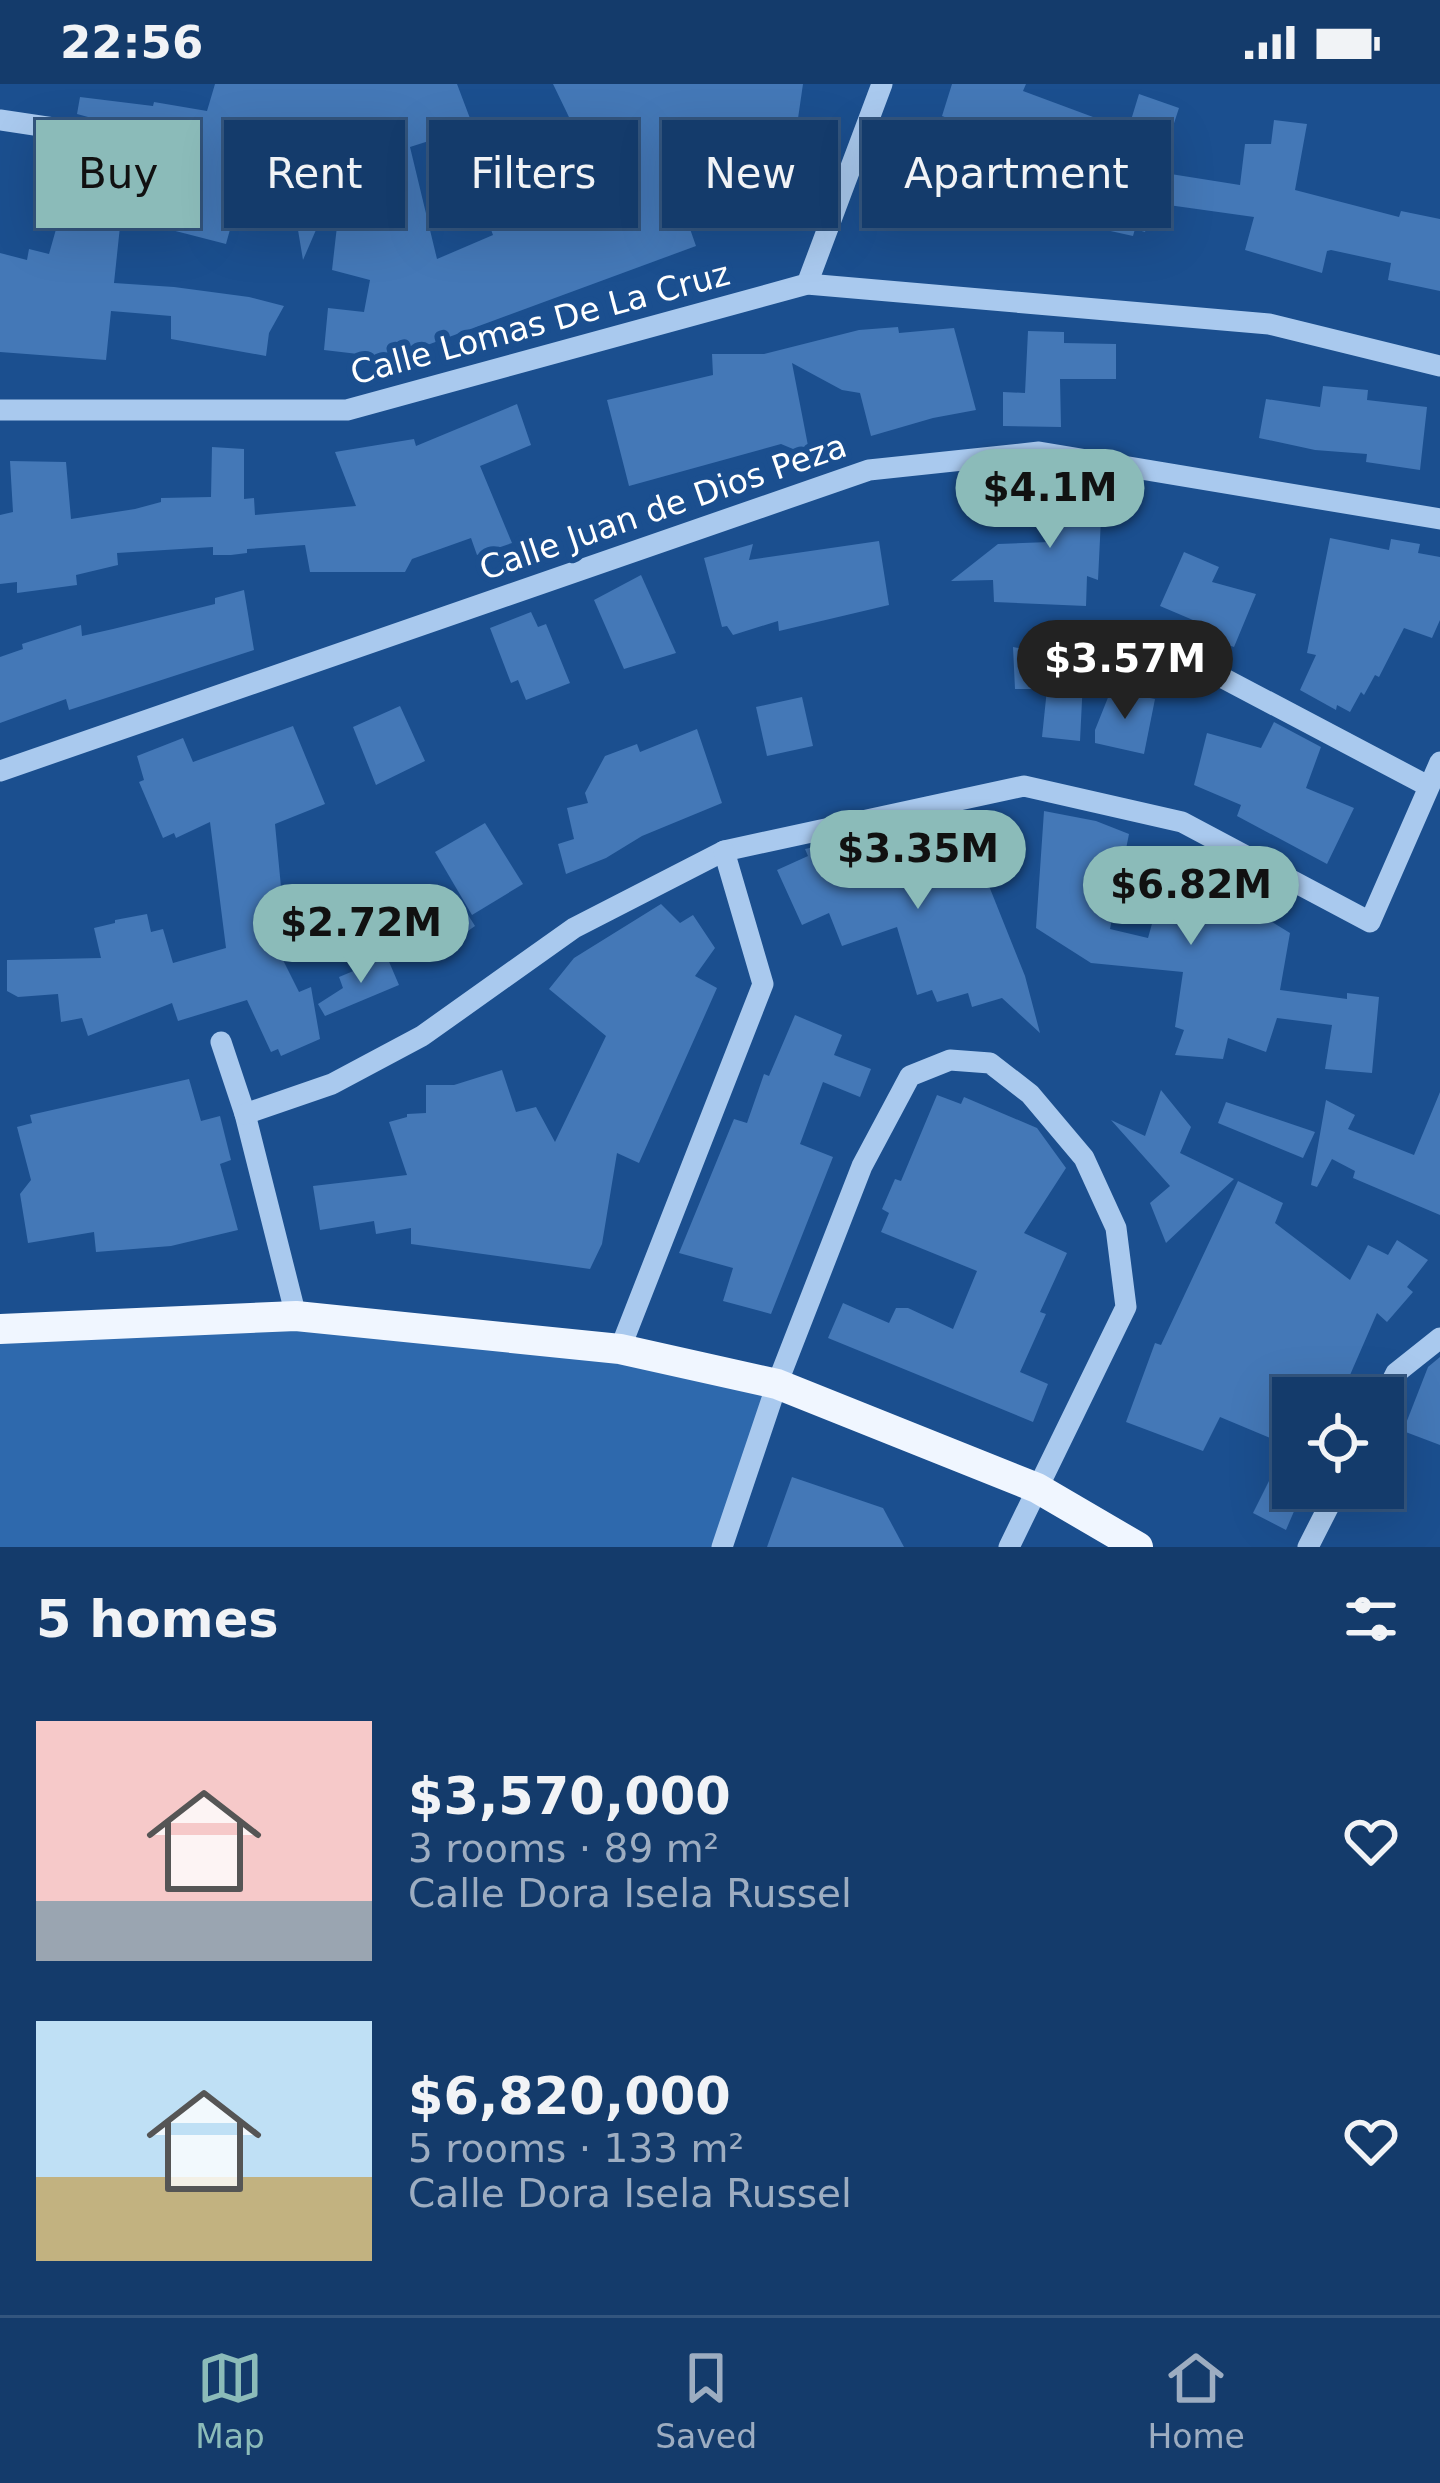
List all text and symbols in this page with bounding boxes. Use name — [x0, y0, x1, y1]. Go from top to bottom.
text: 22:56 — [60, 16, 203, 69]
chip: Buy — [36, 120, 200, 228]
chip: Rent — [224, 120, 405, 228]
chip: Filters — [429, 120, 638, 228]
chip: New — [662, 120, 838, 228]
chip: Apartment — [862, 120, 1171, 228]
street label: Calle Lomas De La Cruz — [346, 254, 734, 392]
street label: Calle Juan de Dios Peza — [474, 426, 852, 588]
pin: $4.1M — [966, 449, 1134, 551]
text: $4.1M — [982, 465, 1118, 510]
pin: $3.57M — [1027, 620, 1223, 722]
text: $3.57M — [1044, 636, 1206, 681]
pin: $3.35M — [820, 810, 1016, 912]
text: $3.35M — [837, 826, 999, 871]
pin: $6.82M — [1093, 846, 1289, 948]
text: $6.82M — [1110, 862, 1272, 907]
pin: $2.72M — [263, 884, 459, 986]
text: $2.72M — [280, 900, 442, 945]
map controls — [1272, 1377, 1404, 1509]
button: locate — [1272, 1377, 1404, 1509]
icon: filters — [1338, 1586, 1404, 1652]
text: 5 homes — [36, 1590, 279, 1649]
text: $3,570,000 — [408, 1767, 731, 1826]
icon: home — [132, 1769, 276, 1913]
icon: heart — [1338, 1808, 1404, 1874]
text: 3 rooms · 89 m² — [408, 1826, 719, 1871]
text: Calle Dora Isela Russel — [408, 1871, 852, 1916]
text: $6,820,000 — [408, 2067, 731, 2126]
icon: home — [132, 2069, 276, 2213]
icon: heart — [1338, 2108, 1404, 2174]
text: 5 rooms · 133 m² — [408, 2126, 744, 2171]
text: Calle Dora Isela Russel — [408, 2171, 852, 2216]
tab: Map — [195, 2345, 265, 2456]
tab: Saved — [655, 2345, 757, 2456]
tab: Home — [1147, 2345, 1245, 2456]

